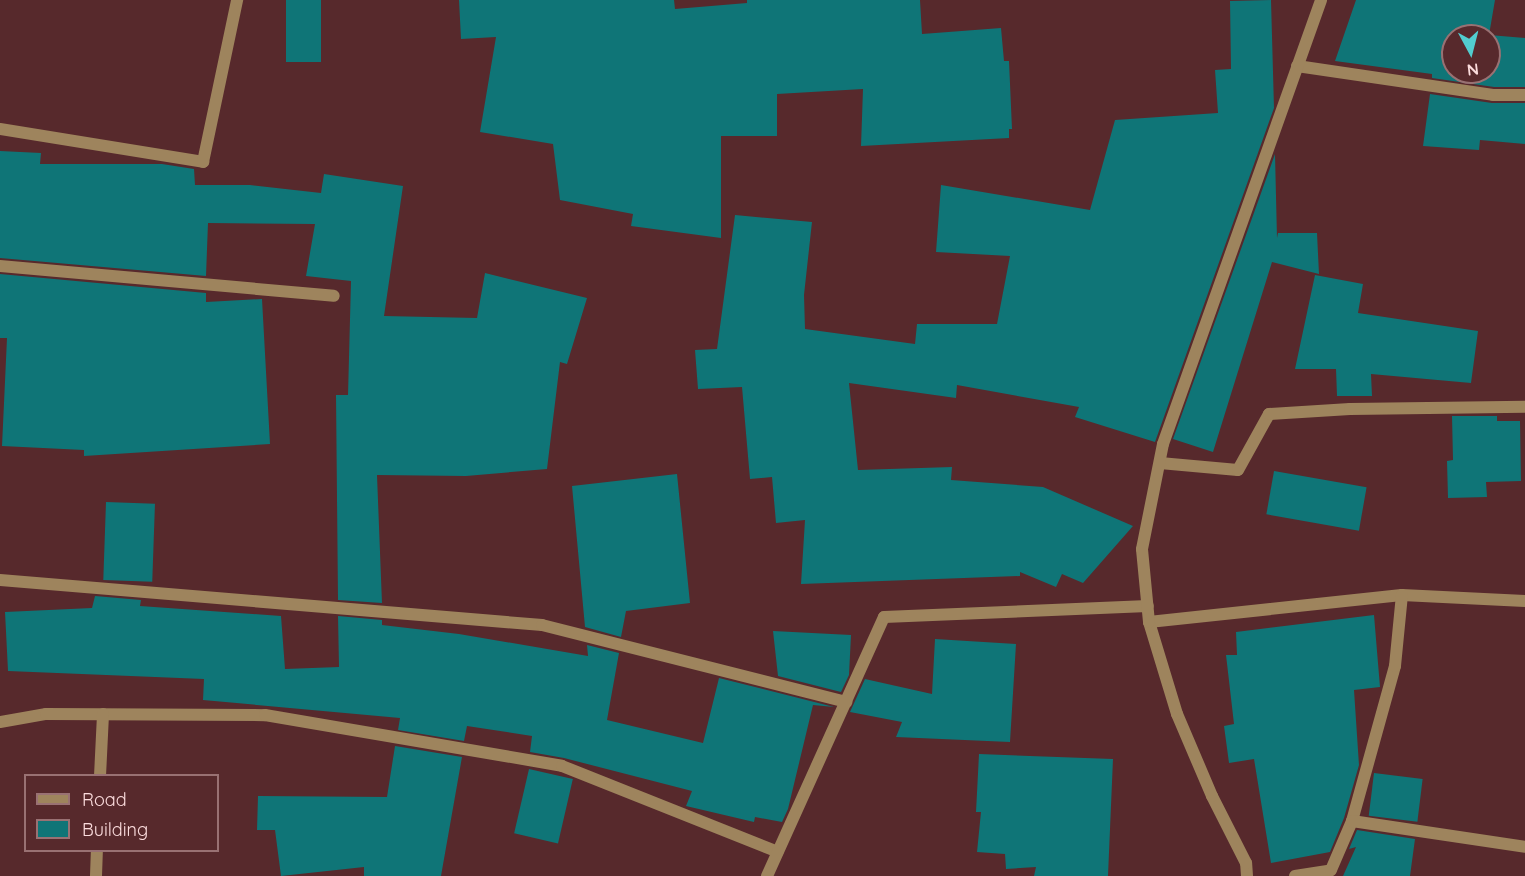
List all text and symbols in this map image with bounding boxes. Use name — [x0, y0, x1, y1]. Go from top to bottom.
north arrow — [1441, 24, 1501, 84]
text: N — [1466, 59, 1480, 81]
legend — [24, 774, 219, 852]
text: Road — [82, 788, 127, 811]
text: Building — [82, 818, 148, 841]

